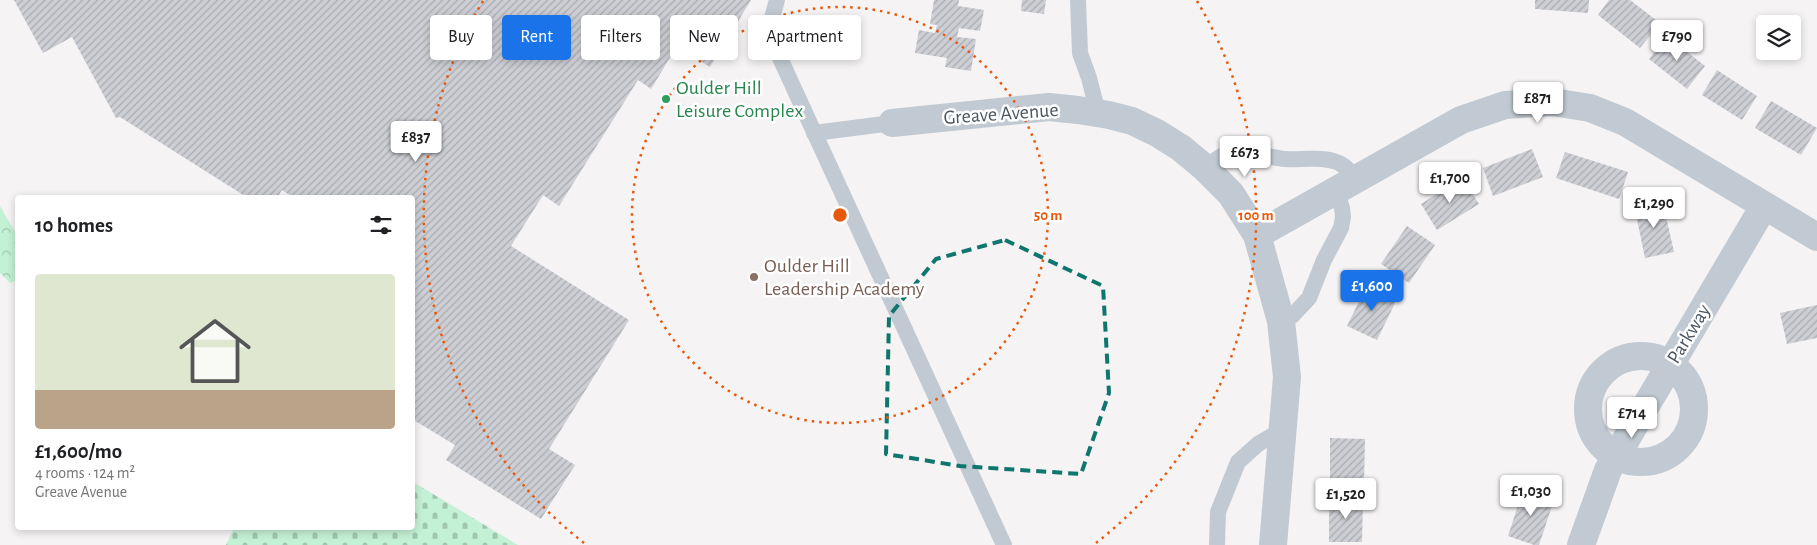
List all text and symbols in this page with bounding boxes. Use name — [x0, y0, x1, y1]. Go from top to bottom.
chip: Buy — [430, 15, 492, 60]
chip: Rent — [502, 15, 571, 60]
chip: Filters — [581, 15, 660, 60]
chip: New — [670, 15, 738, 60]
chip: Apartment — [748, 15, 861, 60]
map controls — [1756, 15, 1801, 60]
button: layers — [1756, 15, 1801, 60]
pin: £790 — [1647, 20, 1707, 62]
text: £790 — [1662, 28, 1692, 44]
place label: Oulder Hill Leisure Complex — [676, 78, 803, 121]
pin: £871 — [1508, 82, 1568, 124]
text: £871 — [1524, 90, 1552, 106]
marker: Oulder Hill Leisure Complex — [660, 93, 672, 105]
street label: Greave Avenue — [943, 100, 1059, 128]
pin: £837 — [386, 120, 446, 163]
text: £837 — [402, 129, 430, 145]
pin: £673 — [1215, 136, 1275, 178]
text: £673 — [1231, 144, 1259, 160]
pin: £1,700 — [1409, 162, 1491, 204]
text: £1,700 — [1430, 170, 1470, 186]
pin: £1,290 — [1613, 186, 1695, 229]
text: £1,290 — [1634, 195, 1674, 211]
centre of rings — [831, 206, 849, 224]
text: 50 m — [1034, 208, 1062, 223]
text: 100 m — [1238, 208, 1274, 223]
icon: filters — [367, 211, 395, 239]
text: 10 homes — [35, 215, 113, 236]
place label: Oulder Hill Leadership Academy — [764, 256, 925, 299]
pin: £1,600 — [1331, 270, 1413, 312]
marker: Oulder Hill Leadership Academy — [748, 271, 760, 283]
text: £1,600 — [1352, 278, 1392, 294]
street label: Parkway — [1664, 301, 1715, 367]
icon: home — [170, 306, 260, 396]
pin: £714 — [1602, 396, 1662, 439]
text: £714 — [1618, 405, 1646, 421]
text: £1,600/mo — [35, 441, 122, 462]
text: 4 rooms · 124 m² — [35, 465, 135, 481]
pin: £1,030 — [1490, 474, 1572, 517]
pin: £1,520 — [1305, 478, 1387, 520]
text: £1,030 — [1511, 483, 1551, 499]
text: Greave Avenue — [35, 484, 127, 500]
text: £1,520 — [1326, 486, 1366, 502]

